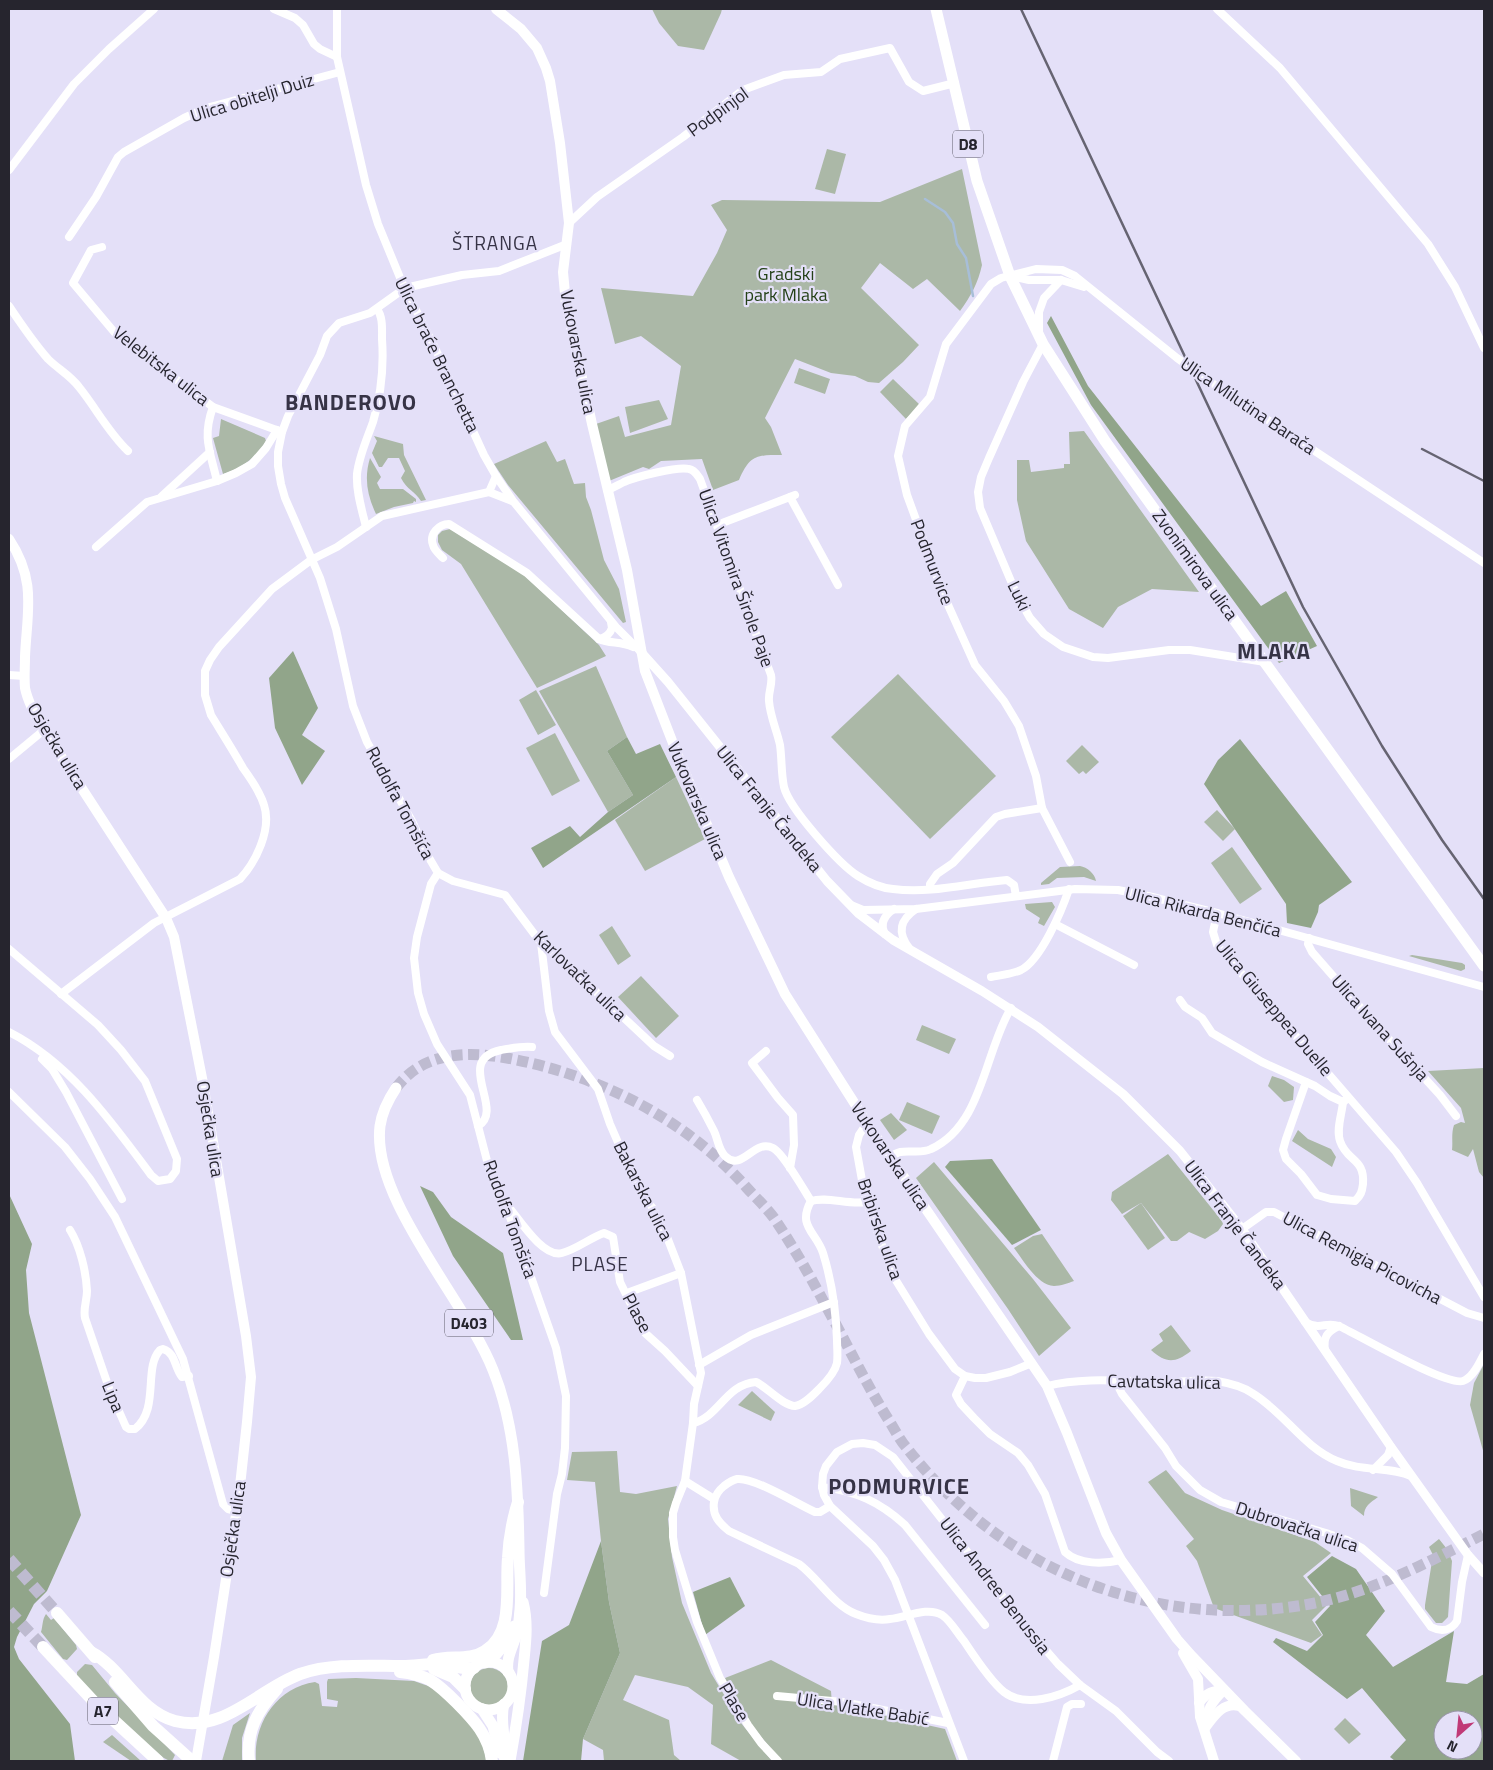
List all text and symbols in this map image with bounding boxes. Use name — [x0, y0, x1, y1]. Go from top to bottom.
street label: Ulica obitelji Duiz — [187, 66, 317, 129]
street label: Podpinjol — [681, 80, 754, 143]
road number: D8 — [953, 130, 983, 158]
district label: ŠTRANGA — [452, 228, 538, 257]
park label: Gradski park Mlaka — [744, 260, 828, 308]
street label: Ulica braće Branchetta — [388, 272, 487, 437]
street label: Vukovarska ulica — [553, 288, 604, 416]
street label: Velebitska ulica — [107, 319, 215, 412]
street label: Ulica Milutina Barača — [1175, 350, 1321, 461]
district label: BANDEROVO — [285, 385, 417, 419]
street label: Ulica Vitomira Širole Paje — [692, 485, 781, 671]
street label: Zvonimirova ulica — [1146, 504, 1245, 626]
street label: Podmurvice — [904, 515, 961, 609]
street label: Luki — [1001, 576, 1038, 615]
district label: MLAKA — [1237, 634, 1311, 668]
street label: Osječka ulica — [21, 697, 94, 794]
street label: Vukovarska ulica — [661, 738, 734, 864]
street label: Ulica Franje Čandeka — [710, 739, 829, 878]
street label: Rudolfa Tomšića — [359, 742, 442, 864]
street label: Ulica Rikarda Benčića — [1122, 879, 1284, 944]
street label: Karlovačka ulica — [528, 924, 633, 1027]
street label: Ulica Giuseppea Duelle — [1209, 933, 1340, 1082]
street label: Ulica Ivana Sušnja — [1325, 968, 1436, 1087]
street label: Osječka ulica — [190, 1079, 231, 1179]
street label: Vukovarska ulica — [844, 1096, 937, 1215]
street label: Bakarska ulica — [607, 1136, 680, 1245]
street label: Ulica Franje Čandeka — [1178, 1154, 1293, 1295]
street label: Rudolfa Tomšića — [477, 1156, 544, 1282]
street label: Bribirska ulica — [851, 1175, 910, 1283]
street label: Ulica Remigia Picovicha — [1278, 1204, 1447, 1311]
district label: PLASE — [571, 1249, 629, 1278]
street label: Plase — [616, 1288, 659, 1337]
road number: D403 — [445, 1310, 493, 1336]
street label: Cavtatska ulica — [1107, 1367, 1221, 1396]
street label: Lipa — [95, 1377, 132, 1416]
district label: PODMURVICE — [828, 1469, 970, 1503]
street label: Osječka ulica — [212, 1479, 253, 1579]
street label: Dubrovačka ulica — [1232, 1494, 1362, 1559]
street label: Ulica Andree Benussia — [933, 1511, 1058, 1660]
street label: Plase — [712, 1677, 757, 1726]
street label: Ulica Vlatke Babić — [795, 1685, 931, 1732]
road number: A7 — [88, 1698, 118, 1724]
north arrow — [1433, 1710, 1483, 1760]
text: N — [1443, 1735, 1461, 1759]

